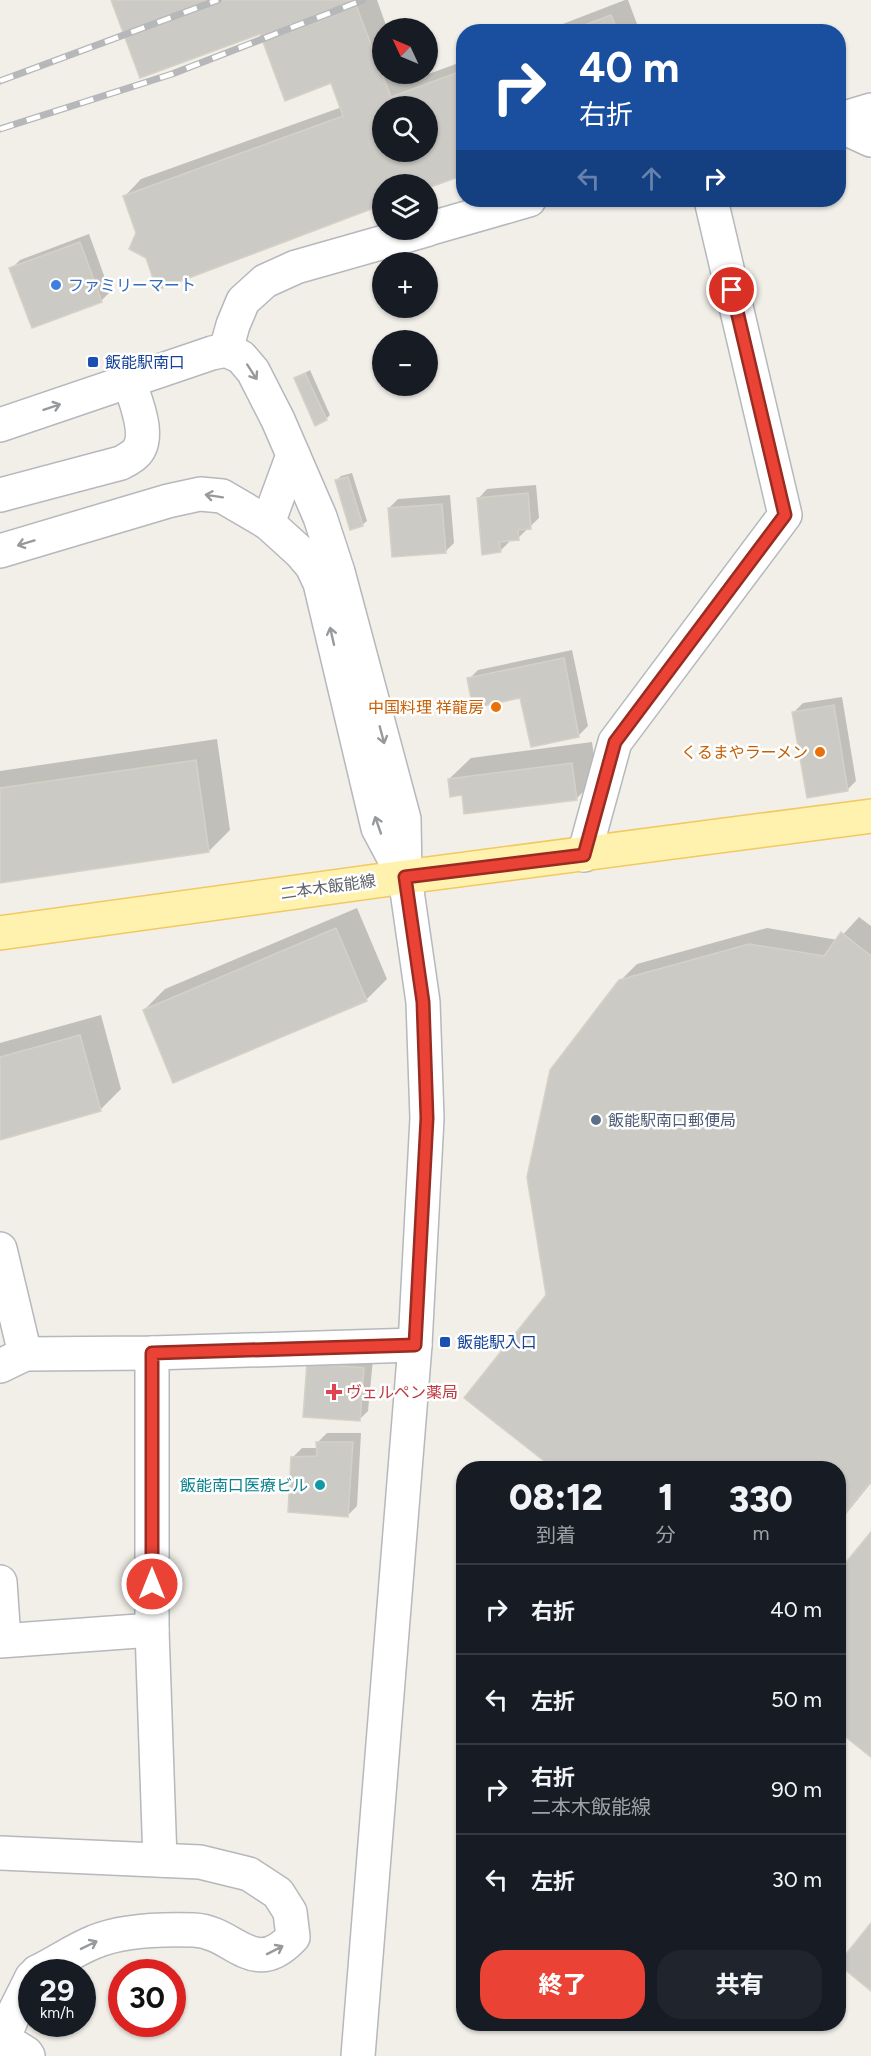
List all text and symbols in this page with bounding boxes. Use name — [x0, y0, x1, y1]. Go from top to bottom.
north arrow — [372, 18, 438, 84]
map controls — [372, 18, 438, 396]
text: 40 m — [579, 42, 679, 93]
icon: right — [480, 48, 558, 126]
button: search — [372, 96, 438, 162]
text: 右折 — [579, 98, 633, 131]
icon: left — [572, 162, 605, 195]
icon: ahead — [635, 162, 668, 195]
icon: right — [698, 162, 731, 195]
button: layers — [372, 174, 438, 240]
button: + — [372, 252, 438, 318]
pin — [706, 264, 757, 315]
icon: arrive — [715, 273, 748, 306]
place label: ファミリーマート — [68, 276, 196, 295]
marker: ファミリーマート — [49, 278, 63, 292]
button: − — [372, 330, 438, 396]
place label: 飯能駅南口 — [105, 353, 185, 372]
marker: 飯能駅南口 — [86, 355, 100, 369]
one-way arrow — [246, 363, 258, 380]
one-way arrow — [42, 401, 61, 412]
one-way arrow — [205, 491, 225, 502]
one-way arrow — [17, 538, 36, 549]
one-way arrow — [326, 626, 338, 645]
place label: 中国料理 祥龍房 — [368, 698, 484, 717]
marker: 中国料理 祥龍房 — [489, 700, 503, 714]
one-way arrow — [377, 725, 388, 744]
place label: くるまやラーメン — [681, 743, 808, 762]
marker: くるまやラーメン — [813, 745, 827, 759]
one-way arrow — [372, 816, 383, 835]
street label: 二本木飯能線 — [279, 871, 377, 903]
place label: 飯能駅南口郵便局 — [608, 1111, 736, 1130]
marker: 飯能駅南口郵便局 — [589, 1113, 603, 1127]
place label: 飯能駅入口 — [457, 1333, 537, 1352]
marker: 飯能駅入口 — [438, 1335, 452, 1349]
place label: ヴェルペン薬局 — [346, 1383, 458, 1402]
marker: ヴェルペン薬局 — [327, 1385, 341, 1399]
place label: 飯能南口医療ビル — [180, 1476, 308, 1495]
text: 08:12 — [509, 1476, 603, 1519]
text: 1 — [658, 1476, 674, 1519]
marker: 飯能南口医療ビル — [313, 1478, 327, 1492]
text: 330 — [729, 1478, 793, 1521]
text: m — [752, 1521, 769, 1545]
text: 到着 — [536, 1523, 576, 1547]
text: 分 — [656, 1523, 676, 1547]
position arrow — [120, 1552, 184, 1616]
icon: right — [480, 1593, 513, 1626]
text: 40 m — [770, 1596, 822, 1623]
text: 右折 — [531, 1598, 575, 1625]
icon: left — [480, 1683, 513, 1716]
text: 50 m — [771, 1686, 822, 1713]
text: 左折 — [531, 1688, 575, 1715]
text: 右折 — [531, 1764, 575, 1791]
icon: right — [480, 1773, 513, 1806]
text: 90 m — [771, 1776, 822, 1803]
text: 二本木飯能線 — [531, 1795, 651, 1819]
icon: left — [480, 1863, 513, 1896]
text: 30 m — [772, 1866, 822, 1893]
text: 左折 — [531, 1868, 575, 1895]
one-way arrow — [79, 1939, 97, 1951]
one-way arrow — [266, 1944, 284, 1956]
button: 終了 — [480, 1950, 645, 2019]
button: 共有 — [657, 1950, 822, 2019]
speed limit sign: 30 — [108, 1959, 186, 2037]
text: 29 — [40, 1972, 74, 2009]
text: km/h — [40, 2004, 74, 2022]

